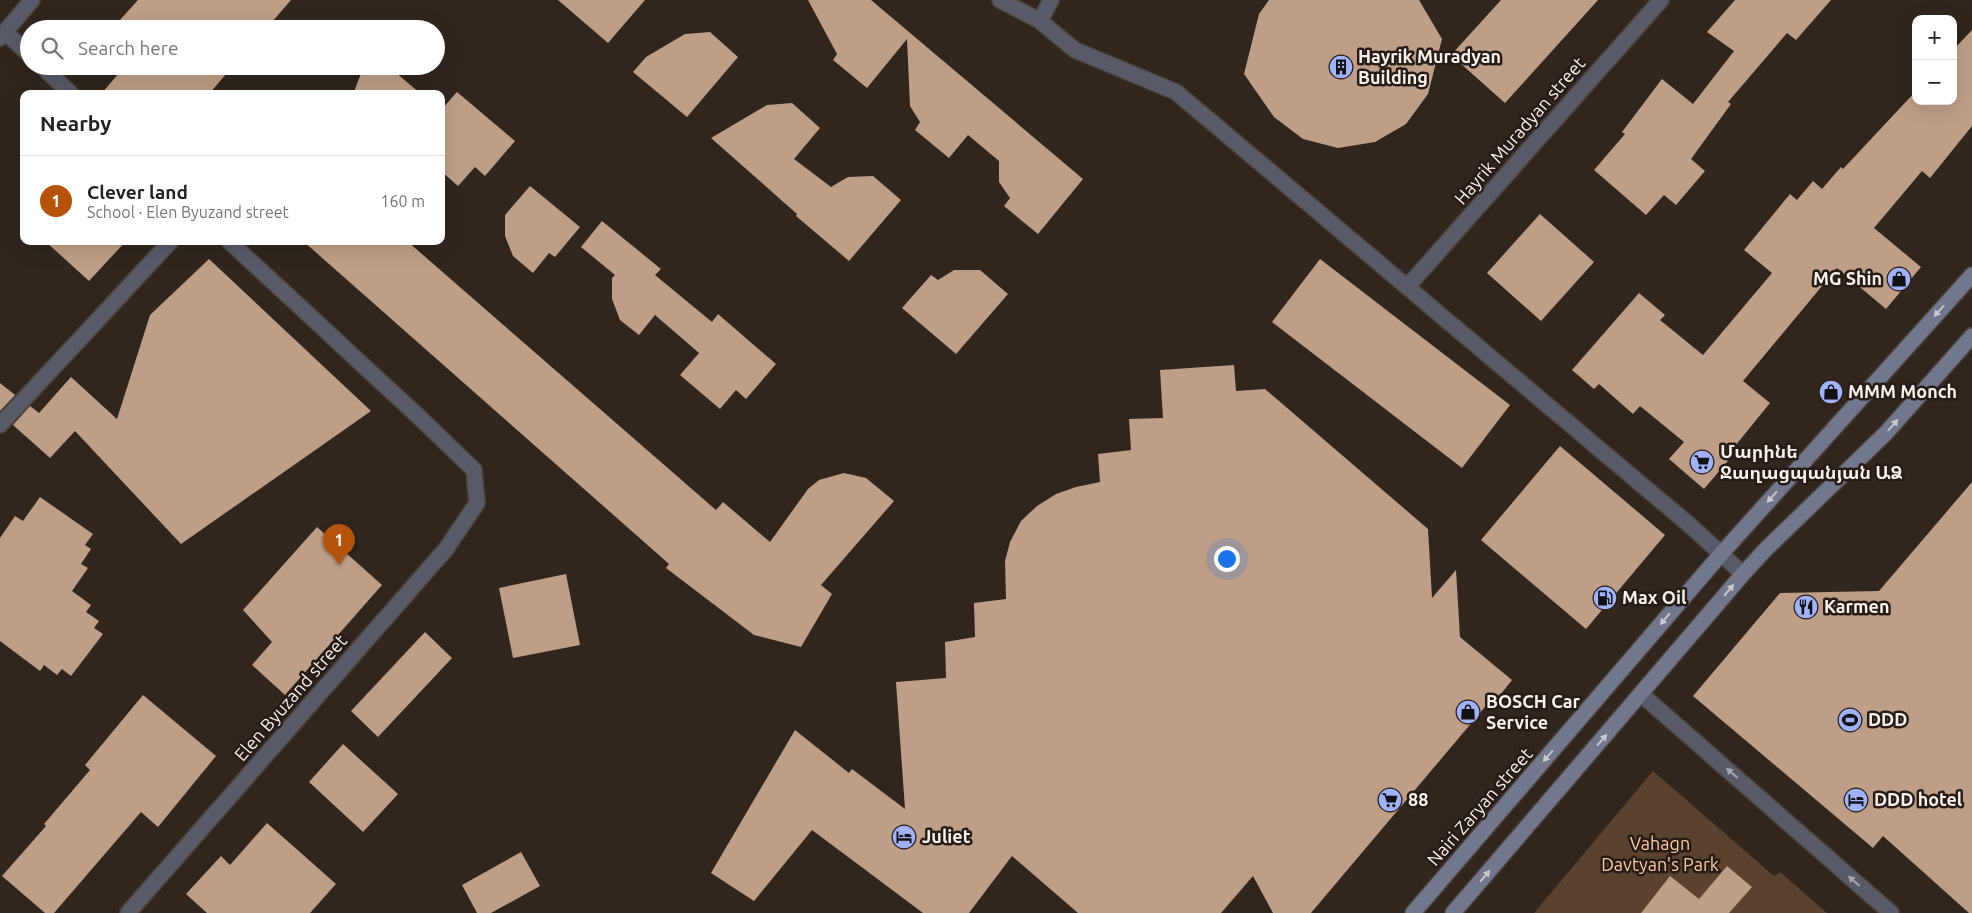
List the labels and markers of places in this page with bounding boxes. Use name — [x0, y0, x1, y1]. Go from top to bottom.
place label: Hayrik Muradyan Building — [1358, 46, 1501, 87]
building icon: Hayrik Muradyan Building — [1328, 54, 1354, 80]
shop icon: MG Shin — [1886, 266, 1912, 292]
place label: MG Shin — [1813, 268, 1882, 288]
shop icon: MMM Monch — [1818, 379, 1844, 405]
place label: MMM Monch — [1848, 381, 1957, 401]
place label: Մարինե Ջաղացպանյան ԱՁ — [1720, 441, 1903, 483]
supermarket icon: Մարինե Ջաղացպանյան ԱՁ — [1689, 449, 1715, 475]
pin: 1 — [323, 524, 355, 565]
fuel station icon: Max Oil — [1592, 585, 1618, 611]
place label: Max Oil — [1622, 587, 1687, 607]
restaurant icon: Karmen — [1793, 594, 1819, 620]
place label: Karmen — [1824, 596, 1889, 616]
place label: BOSCH Car Service — [1486, 691, 1581, 732]
shop icon: BOSCH Car Service — [1455, 699, 1481, 725]
sports icon: DDD — [1837, 707, 1863, 733]
place label: DDD — [1868, 709, 1907, 729]
supermarket icon: 88 — [1377, 787, 1403, 813]
hotel icon: DDD hotel — [1843, 787, 1869, 813]
place label: 88 — [1408, 789, 1428, 809]
place label: DDD hotel — [1874, 789, 1963, 809]
hotel icon: Juliet — [891, 824, 917, 850]
place label: Juliet — [922, 826, 971, 846]

